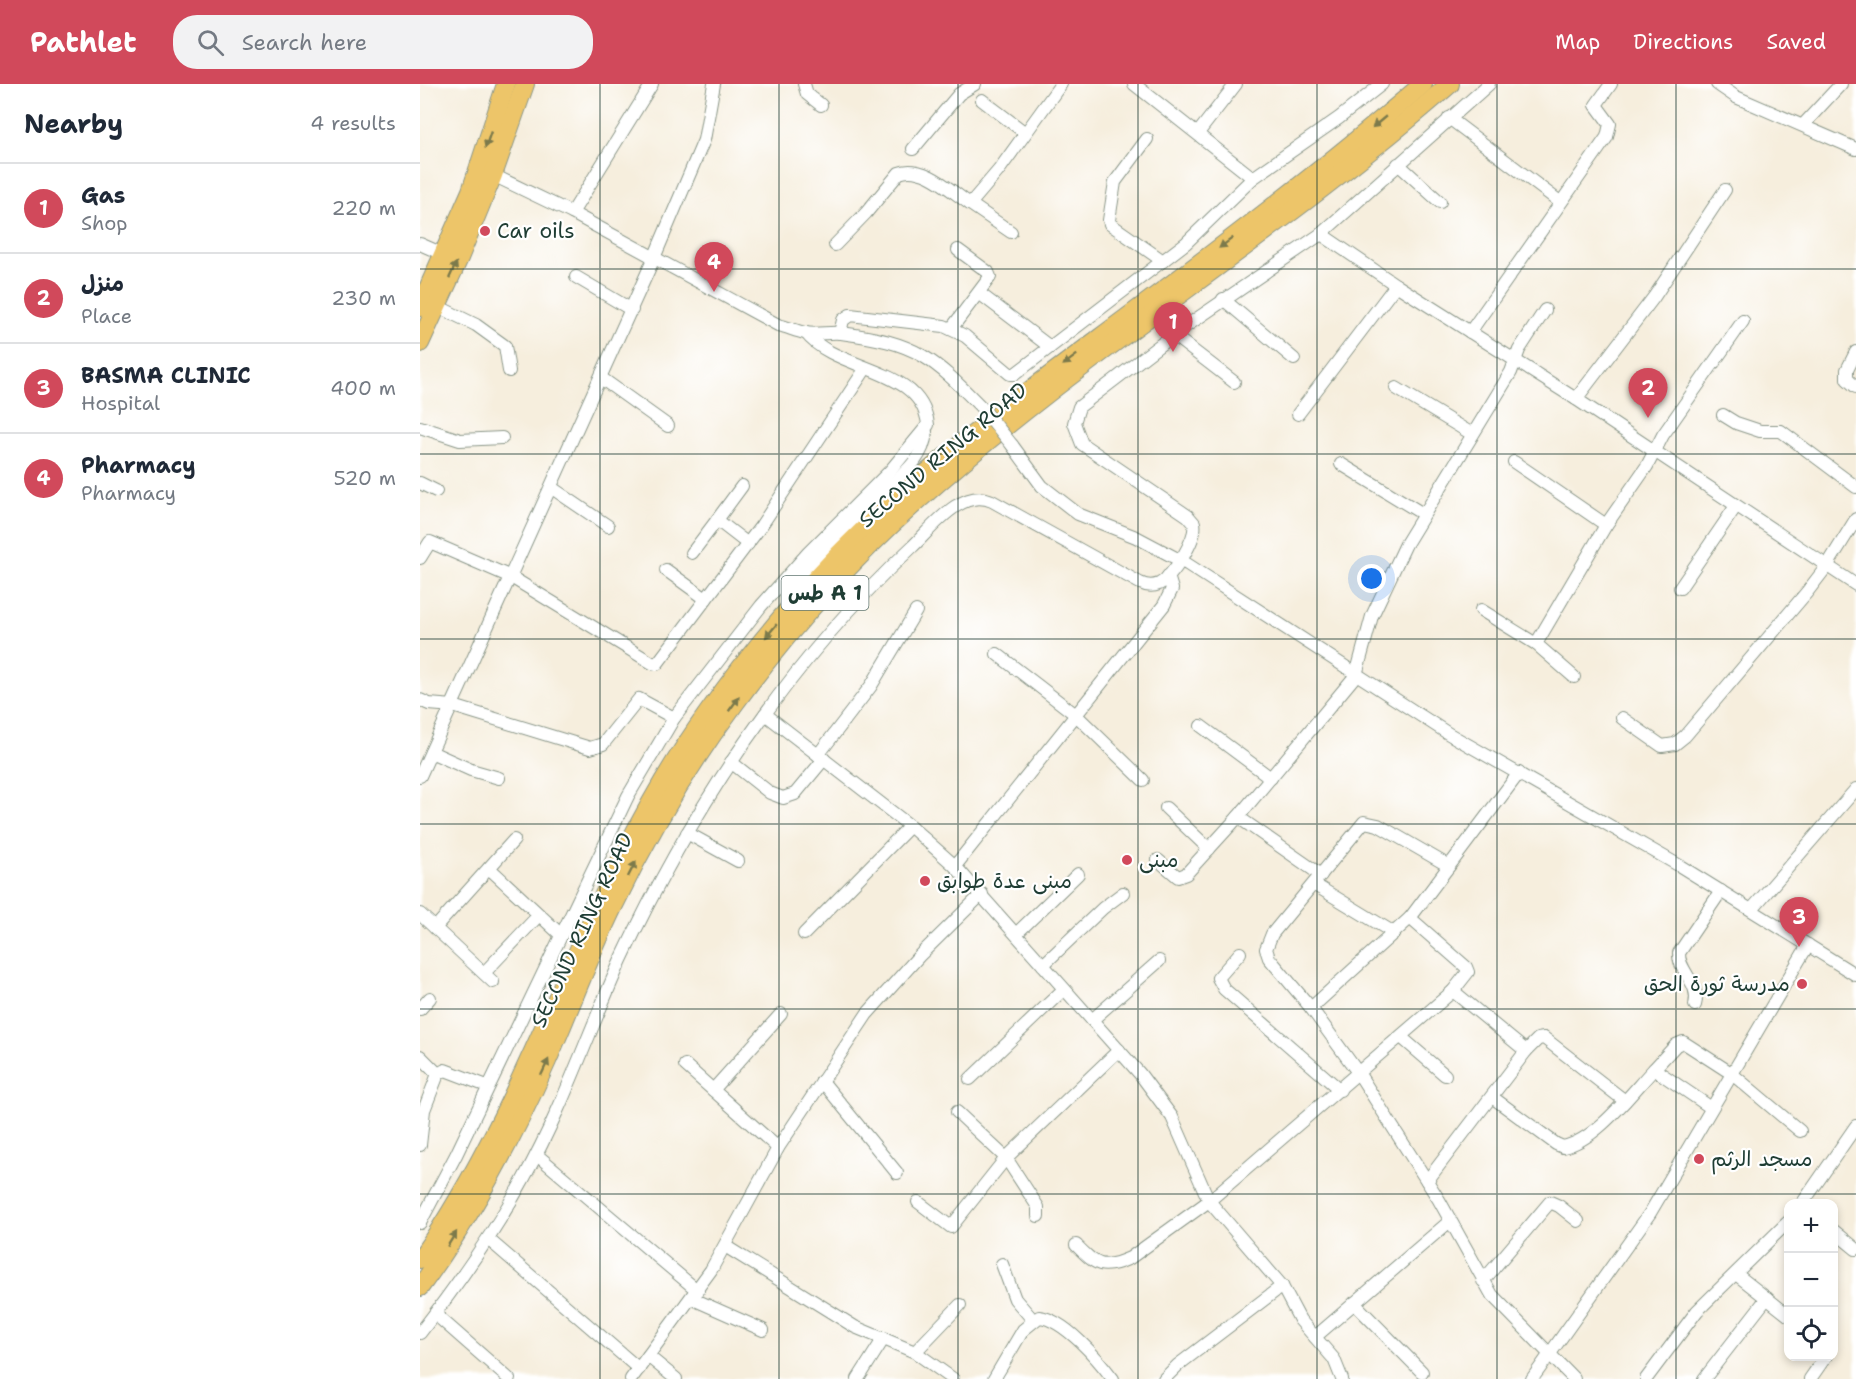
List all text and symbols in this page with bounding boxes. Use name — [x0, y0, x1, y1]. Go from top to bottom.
search box — [173, 15, 593, 69]
text: Pathlet — [30, 23, 137, 61]
icon: search — [194, 26, 227, 59]
text: Search here — [242, 28, 367, 57]
text: Map — [1555, 28, 1600, 56]
text: Directions — [1633, 28, 1733, 56]
text: Saved — [1766, 28, 1826, 56]
text: Nearby — [24, 106, 123, 141]
text: 4 results — [310, 110, 396, 136]
one-way arrow — [1372, 115, 1387, 128]
one-way arrow — [483, 131, 492, 149]
text: Gas — [81, 181, 125, 210]
text: 1 — [39, 195, 48, 221]
text: 220 m — [332, 195, 396, 221]
text: Shop — [81, 210, 128, 236]
place label: Car oils — [497, 217, 575, 245]
marker: Car oils — [478, 224, 492, 238]
one-way arrow — [1218, 237, 1234, 249]
pin: 4 — [694, 242, 734, 292]
one-way arrow — [449, 262, 458, 279]
text: منزل — [81, 269, 124, 298]
text: 2 — [37, 285, 51, 311]
text: 230 m — [331, 285, 396, 311]
pin: 1 — [1154, 302, 1192, 352]
text: Place — [81, 303, 132, 329]
one-way arrow — [1062, 354, 1078, 366]
text: BASMA CLINIC — [81, 361, 251, 390]
pin: 2 — [1628, 368, 1668, 418]
text: 3 — [37, 375, 51, 401]
text: 400 m — [330, 375, 396, 401]
street label: SECOND RING ROAD — [853, 376, 1033, 534]
text: Hospital — [81, 390, 160, 416]
text: Pharmacy — [81, 451, 196, 480]
text: 4 — [37, 465, 51, 491]
text: 520 m — [333, 465, 396, 491]
text: Pharmacy — [81, 480, 176, 506]
your location — [1357, 564, 1386, 593]
road number: طس A 1 — [782, 576, 868, 610]
one-way arrow — [765, 624, 778, 639]
one-way arrow — [728, 696, 740, 712]
street label: SECOND RING ROAD — [525, 828, 639, 1032]
place label: مبنى — [1139, 846, 1178, 874]
marker: مبنى — [1120, 853, 1134, 867]
one-way arrow — [627, 861, 637, 878]
place label: مبنى عدة طوابق — [937, 867, 1072, 895]
marker: مبنى عدة طوابق — [918, 874, 932, 888]
pin: 3 — [1780, 898, 1818, 947]
place label: مدرسة ثورة الحق — [1644, 970, 1790, 998]
marker: مدرسة ثورة الحق — [1795, 977, 1809, 991]
one-way arrow — [540, 1058, 549, 1075]
place label: مسجد الرثم — [1711, 1145, 1813, 1175]
marker: مسجد الرثم — [1692, 1152, 1706, 1166]
map controls — [1784, 1199, 1838, 1361]
button: + — [1784, 1199, 1838, 1253]
one-way arrow — [447, 1231, 458, 1247]
button: − — [1784, 1253, 1838, 1307]
button: locate — [1784, 1307, 1838, 1361]

